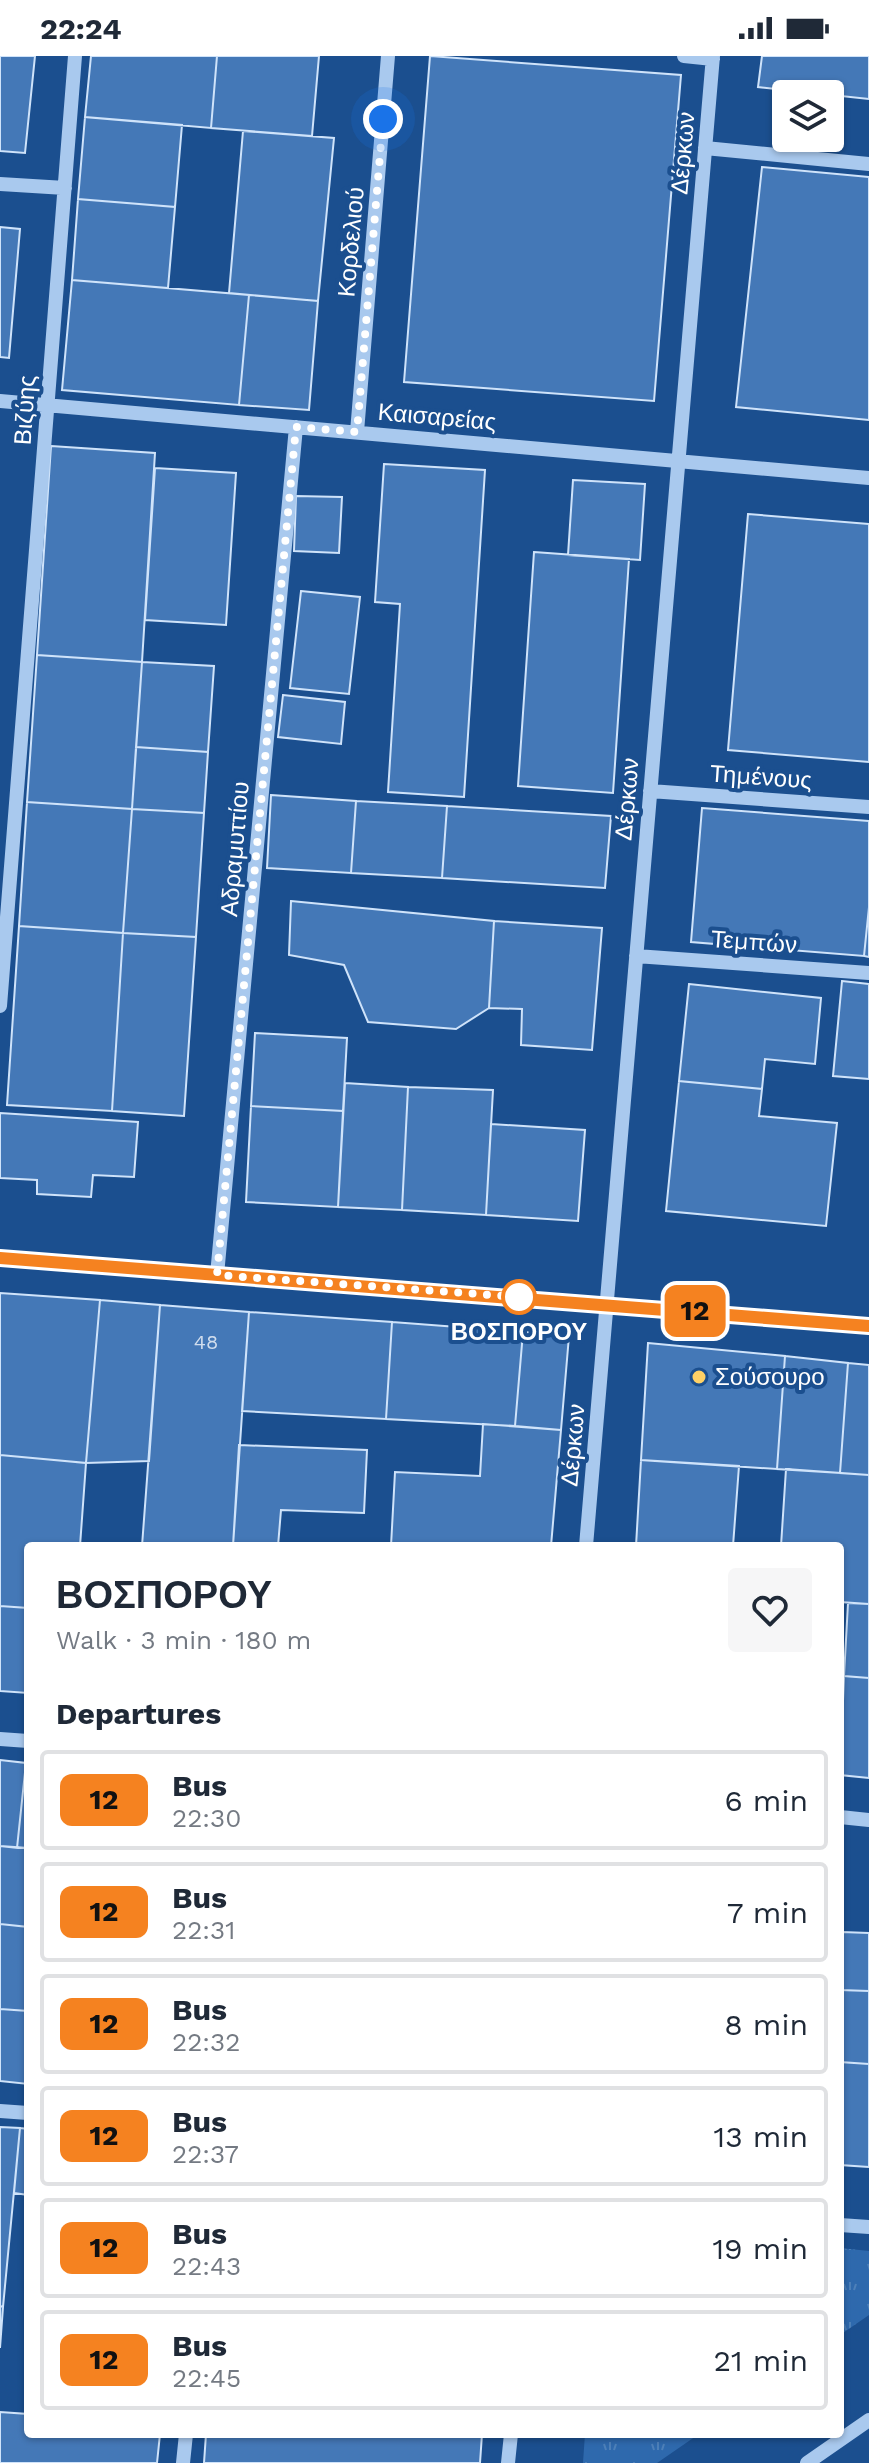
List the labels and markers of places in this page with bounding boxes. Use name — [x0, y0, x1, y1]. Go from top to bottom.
marker: ΒΟΣΠΟΡΟΥ — [502, 1280, 536, 1314]
place label: ΒΟΣΠΟΡΟΥ — [451, 1318, 587, 1346]
place label: Σούσουρο — [715, 1363, 825, 1391]
marker: Σούσουρο — [690, 1368, 708, 1386]

